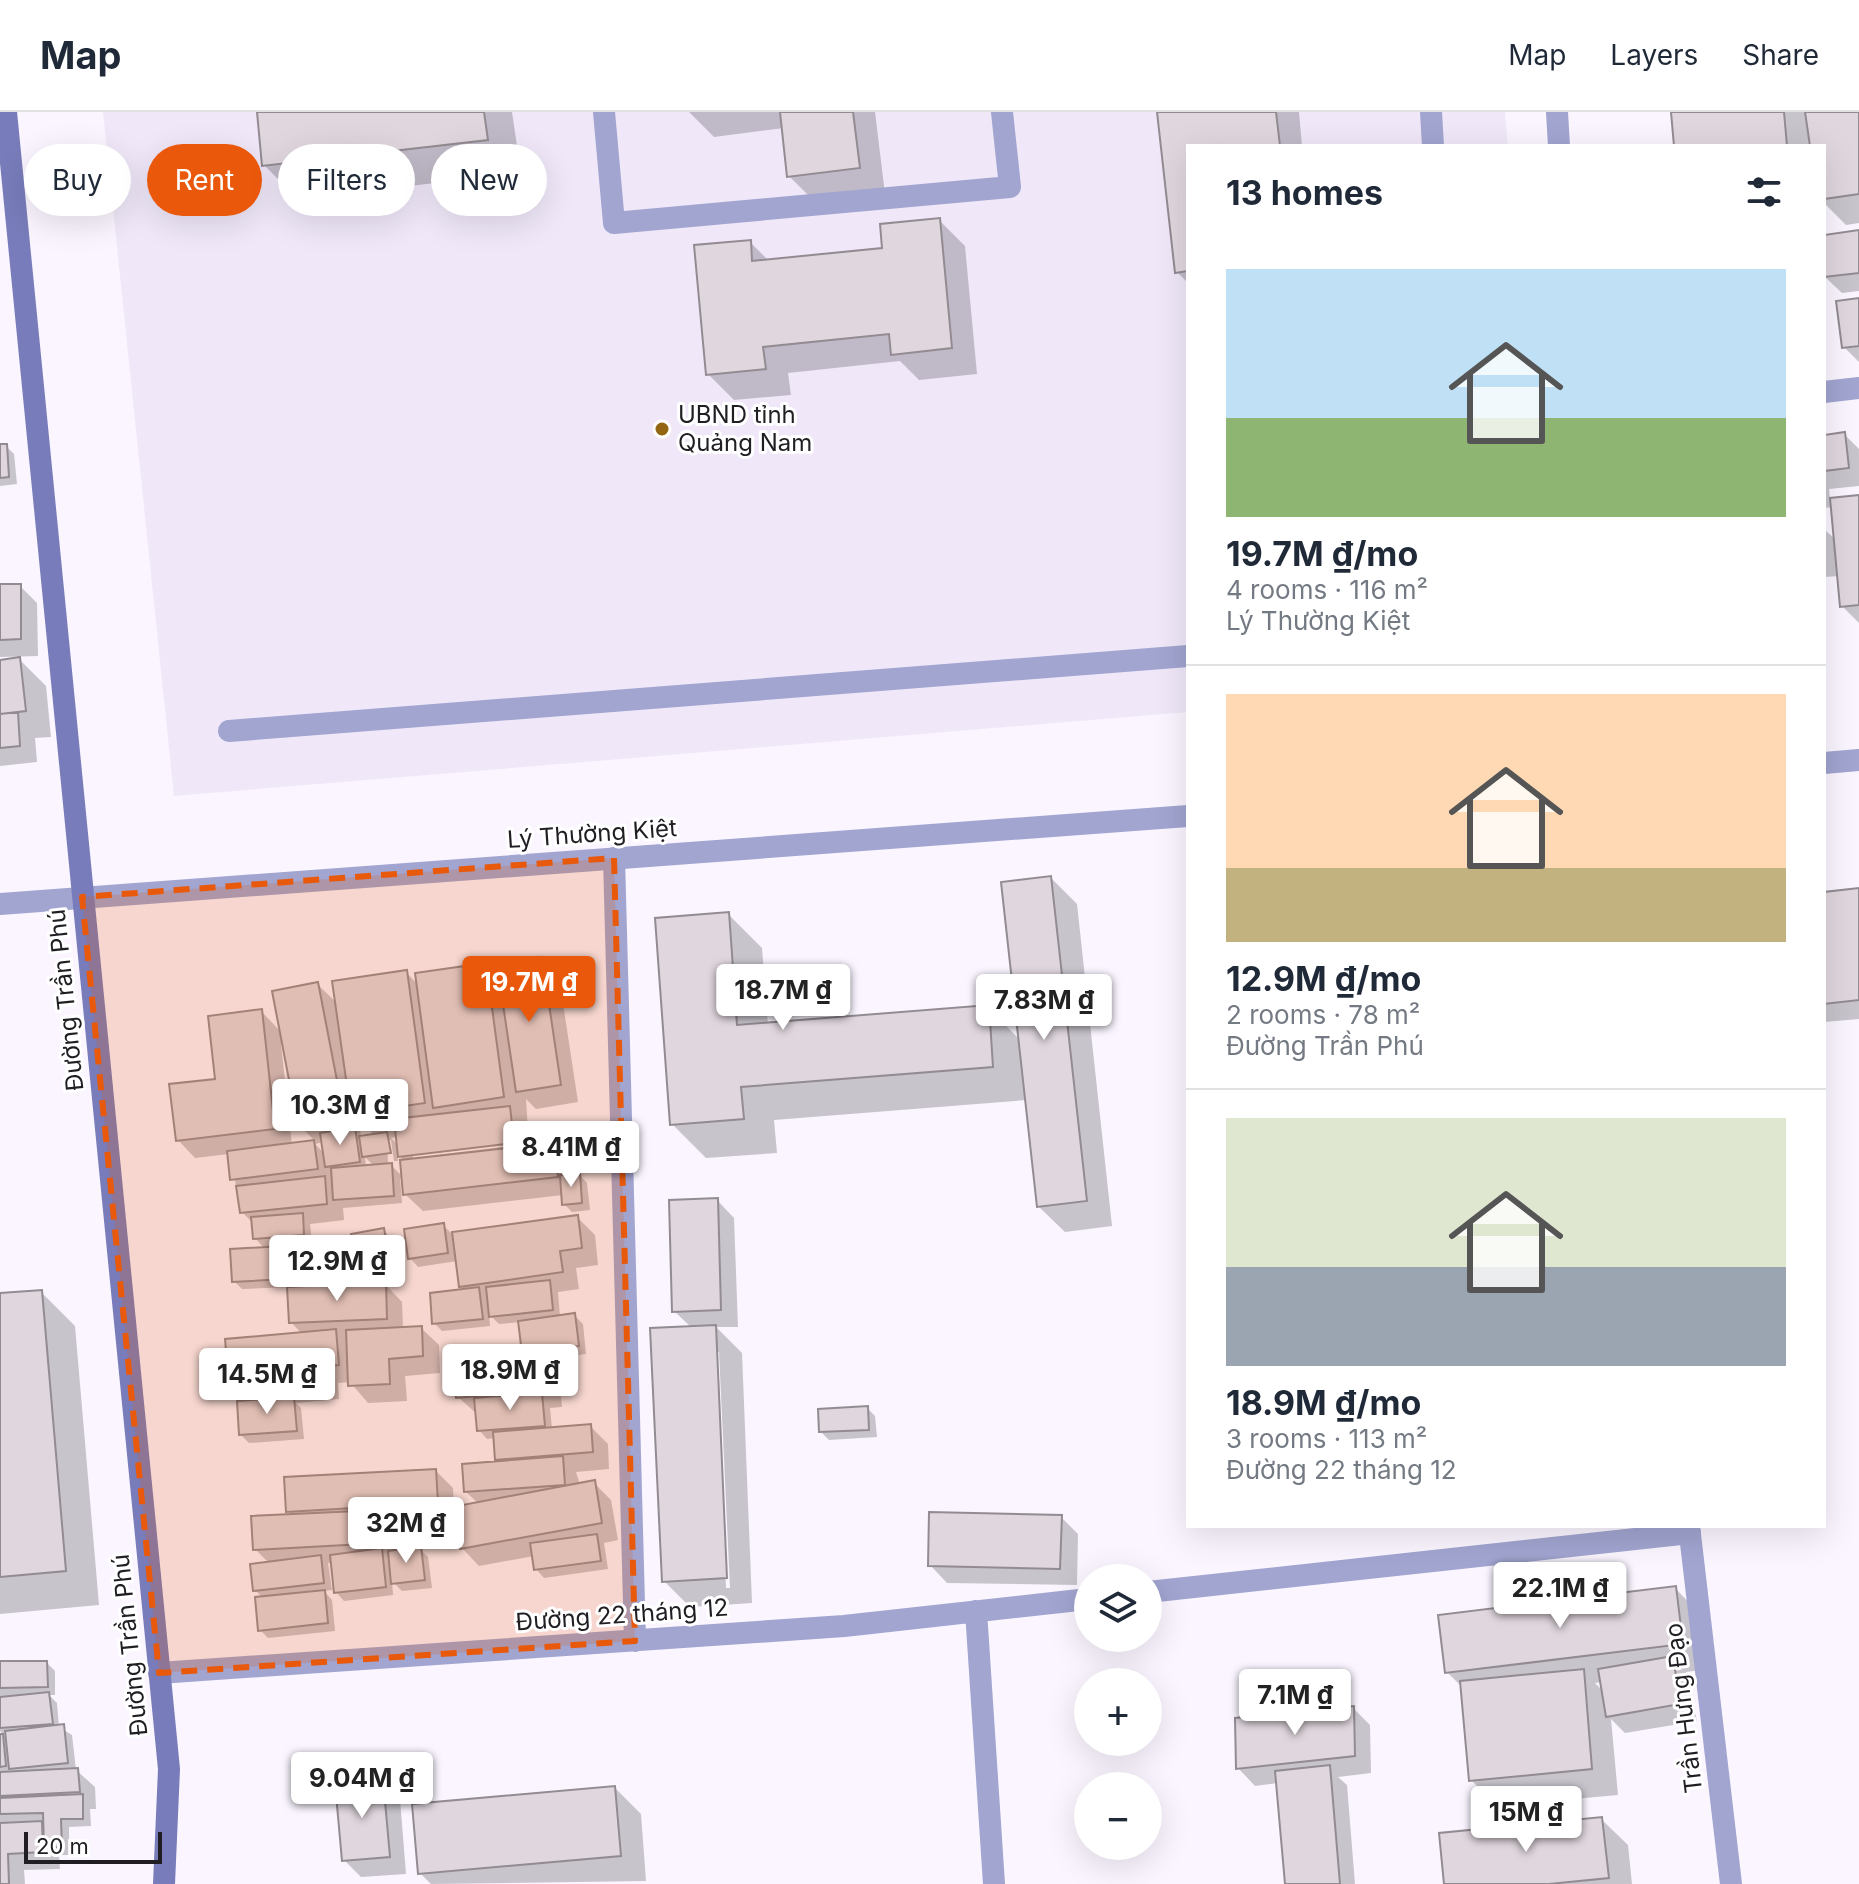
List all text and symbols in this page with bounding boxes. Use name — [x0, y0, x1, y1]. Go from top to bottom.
text: Map — [40, 32, 121, 78]
text: Map — [1508, 38, 1566, 72]
text: Layers — [1610, 38, 1698, 72]
text: Share — [1742, 38, 1819, 72]
chip: Buy — [24, 144, 131, 216]
chip: Rent — [147, 144, 262, 216]
chip: Filters — [278, 144, 415, 216]
chip: New — [431, 144, 547, 216]
icon: filters — [1742, 170, 1786, 214]
text: 13 homes — [1226, 172, 1383, 213]
icon: home — [1434, 321, 1578, 465]
place label: UBND tỉnh Quảng Nam — [678, 400, 812, 457]
marker: UBND tỉnh Quảng Nam — [653, 420, 671, 438]
text: 19.7M ₫/mo — [1226, 533, 1418, 574]
text: 4 rooms · 116 m² — [1226, 574, 1428, 605]
text: Lý Thường Kiệt — [1226, 605, 1410, 636]
icon: home — [1434, 746, 1578, 890]
street label: Lý Thường Kiệt — [506, 813, 678, 854]
street label: Đường Trần Phú — [42, 908, 89, 1092]
pin: 19.7M ₫ — [455, 956, 603, 1024]
text: 12.9M ₫/mo — [1226, 958, 1421, 999]
pin: 18.7M ₫ — [709, 964, 857, 1032]
text: 19.7M ₫ — [480, 966, 578, 997]
text: 18.7M ₫ — [734, 974, 832, 1005]
pin: 7.83M ₫ — [970, 974, 1118, 1042]
text: 7.83M ₫ — [994, 984, 1094, 1015]
text: 2 rooms · 78 m² — [1226, 999, 1420, 1030]
text: Đường Trần Phú — [1226, 1030, 1424, 1061]
pin: 10.3M ₫ — [266, 1079, 414, 1147]
text: 10.3M ₫ — [290, 1089, 390, 1120]
pin: 8.41M ₫ — [497, 1121, 645, 1189]
text: 8.41M ₫ — [521, 1131, 621, 1162]
icon: home — [1434, 1170, 1578, 1314]
pin: 12.9M ₫ — [263, 1235, 411, 1303]
text: 12.9M ₫ — [287, 1245, 387, 1276]
pin: 18.9M ₫ — [436, 1344, 584, 1412]
pin: 14.5M ₫ — [193, 1348, 341, 1416]
text: 18.9M ₫ — [460, 1354, 560, 1385]
text: 14.5M ₫ — [217, 1358, 317, 1389]
text: 18.9M ₫/mo — [1226, 1382, 1421, 1423]
text: 3 rooms · 113 m² — [1226, 1423, 1427, 1454]
text: Đường 22 tháng 12 — [1226, 1454, 1457, 1485]
pin: 32M ₫ — [350, 1497, 462, 1565]
text: 32M ₫ — [366, 1507, 446, 1538]
street label: Đường Trần Phú — [106, 1553, 153, 1737]
pin: 22.1M ₫ — [1486, 1562, 1634, 1630]
map controls — [1074, 1564, 1162, 1860]
button: layers — [1074, 1564, 1162, 1652]
text: 22.1M ₫ — [1511, 1572, 1609, 1603]
street label: Đường 22 tháng 12 — [515, 1593, 729, 1636]
street label: Trần Hưng Đạo — [1659, 1621, 1708, 1795]
button: + — [1074, 1668, 1162, 1756]
pin: 7.1M ₫ — [1230, 1669, 1360, 1737]
text: 7.1M ₫ — [1257, 1679, 1333, 1710]
pin: 9.04M ₫ — [288, 1752, 436, 1820]
text: 9.04M ₫ — [309, 1762, 415, 1793]
button: − — [1074, 1772, 1162, 1860]
pin: 15M ₫ — [1470, 1786, 1582, 1854]
text: 15M ₫ — [1489, 1796, 1563, 1827]
scale bar — [24, 1828, 162, 1864]
text: 20 m — [36, 1833, 89, 1859]

